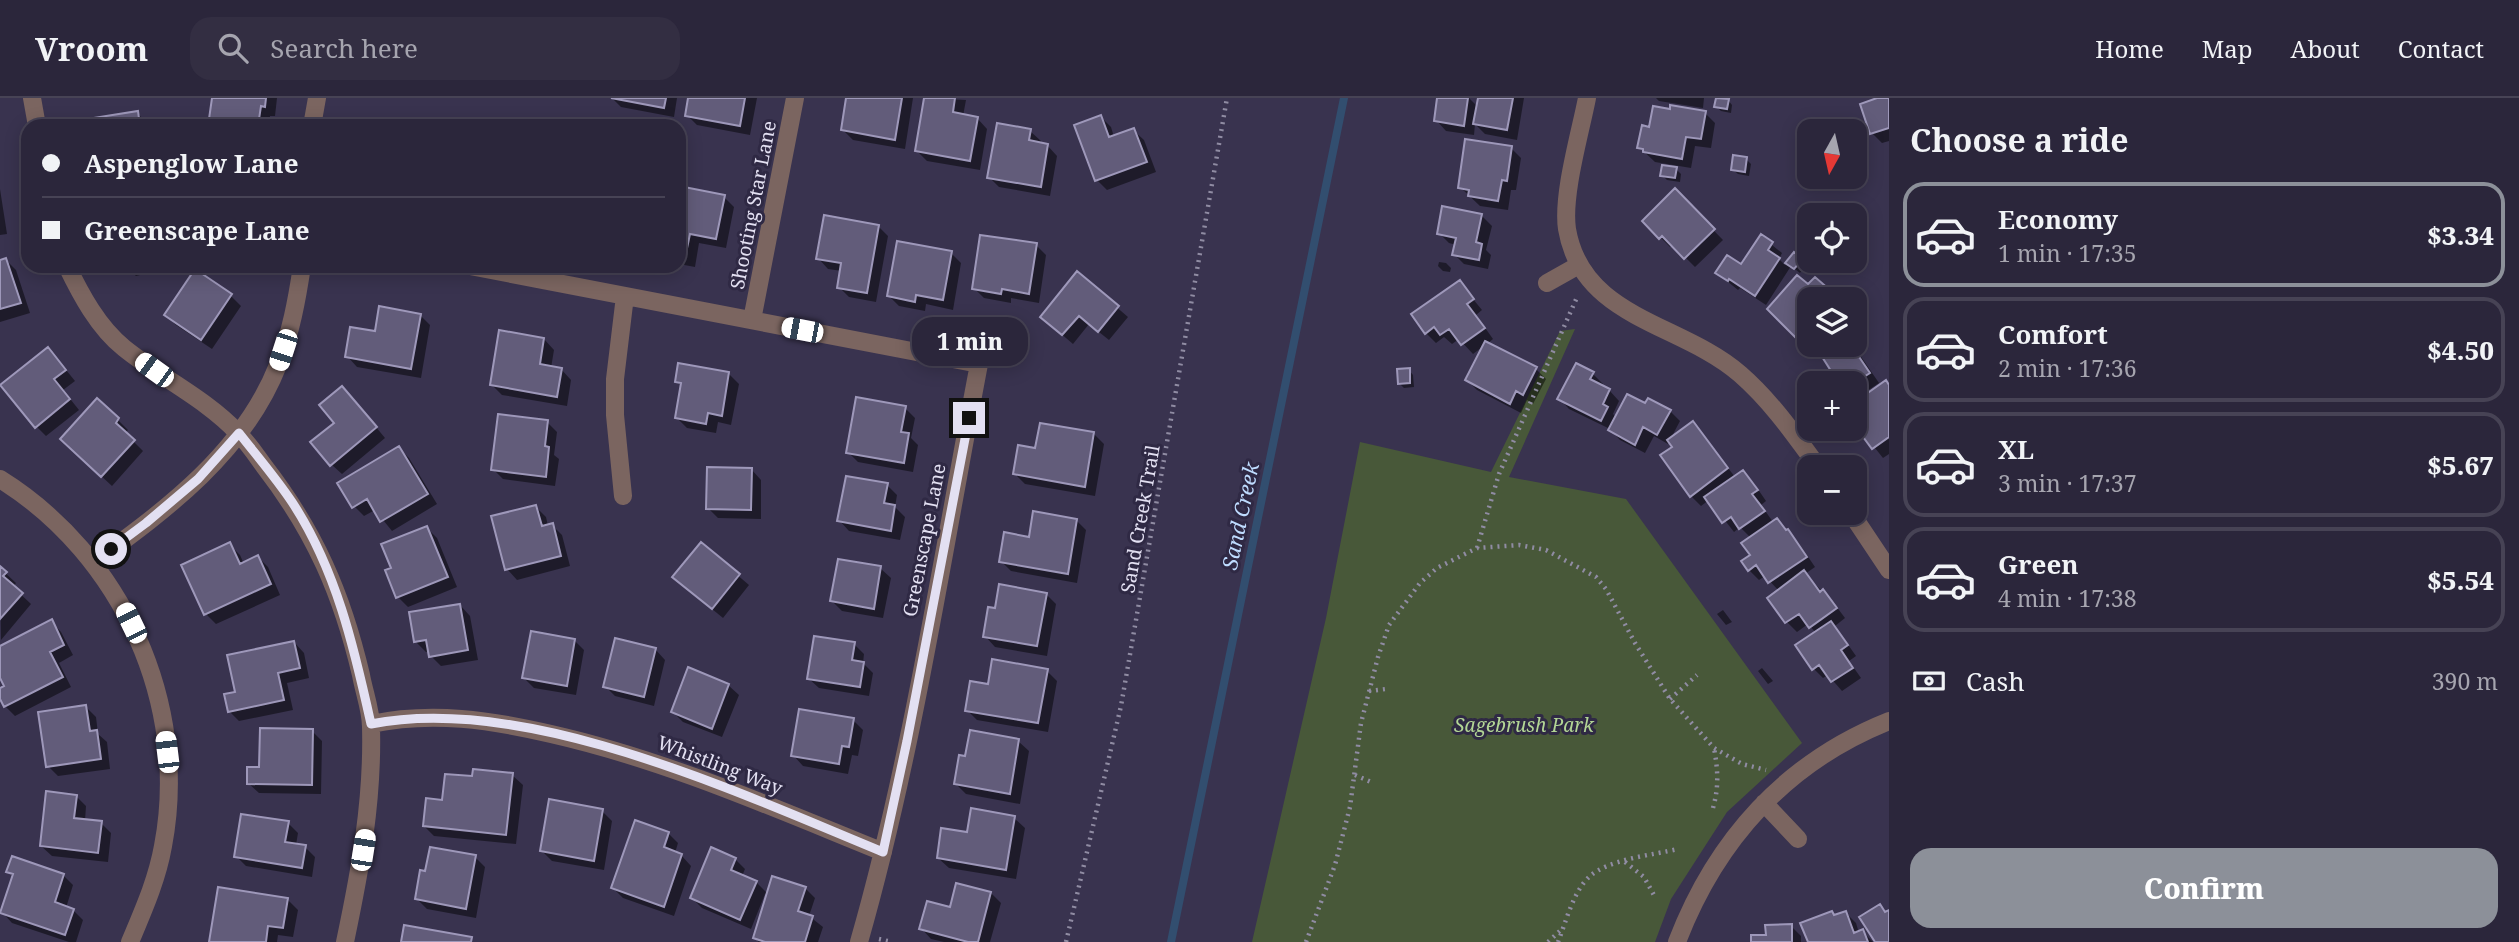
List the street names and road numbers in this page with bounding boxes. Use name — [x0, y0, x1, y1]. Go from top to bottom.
street label: Shooting Star Lane — [724, 119, 782, 291]
street label: Sand Creek Trail — [1114, 443, 1166, 595]
street label: Greenscape Lane — [896, 461, 952, 619]
street label: Whistling Way — [654, 729, 787, 801]

